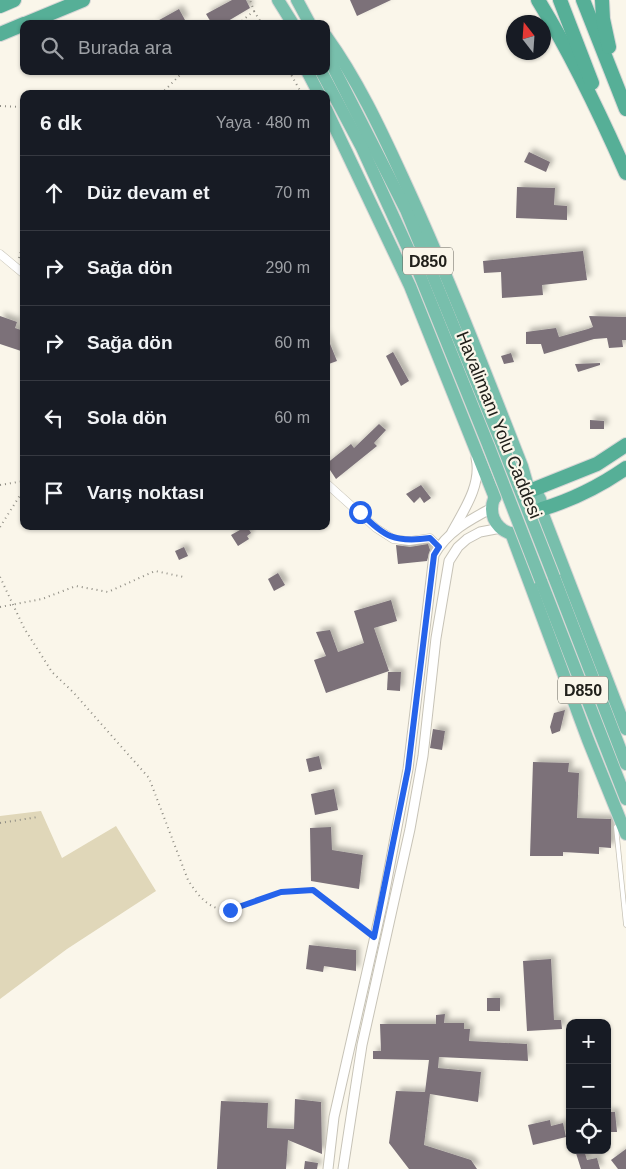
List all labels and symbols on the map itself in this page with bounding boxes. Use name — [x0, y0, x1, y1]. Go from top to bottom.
north arrow — [506, 15, 551, 60]
road number: D850 — [403, 248, 453, 274]
street label: Havalimanı Yolu Caddesi — [452, 328, 546, 522]
route start — [349, 501, 372, 524]
road number: D850 — [558, 676, 608, 704]
route end — [219, 899, 242, 922]

